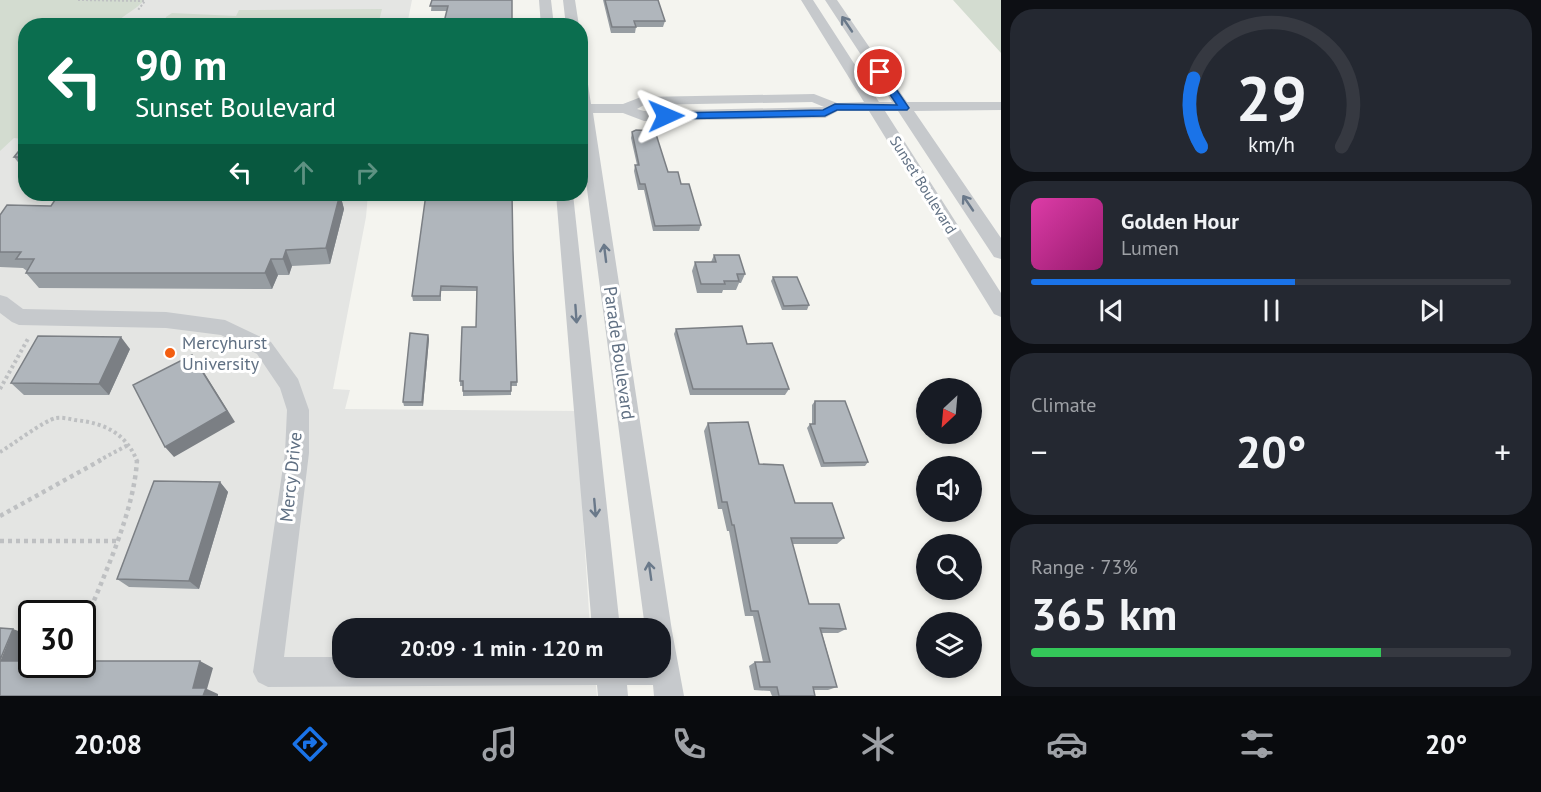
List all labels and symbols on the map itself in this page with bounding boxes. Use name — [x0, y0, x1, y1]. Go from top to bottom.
one-way arrow — [841, 16, 853, 33]
pin — [854, 46, 905, 97]
position arrow — [634, 84, 698, 148]
street label: Sunset Boulevard — [886, 132, 961, 237]
one-way arrow — [962, 195, 974, 212]
one-way arrow — [599, 243, 610, 263]
street label: Parade Boulevard — [599, 285, 640, 421]
one-way arrow — [570, 304, 581, 324]
place label: Mercyhurst University — [182, 331, 267, 375]
marker: Mercyhurst University — [163, 346, 177, 360]
north arrow — [916, 378, 982, 444]
street label: Mercy Drive — [274, 431, 307, 523]
one-way arrow — [590, 498, 601, 518]
one-way arrow — [645, 561, 656, 581]
speed limit sign: 30 — [18, 600, 96, 678]

